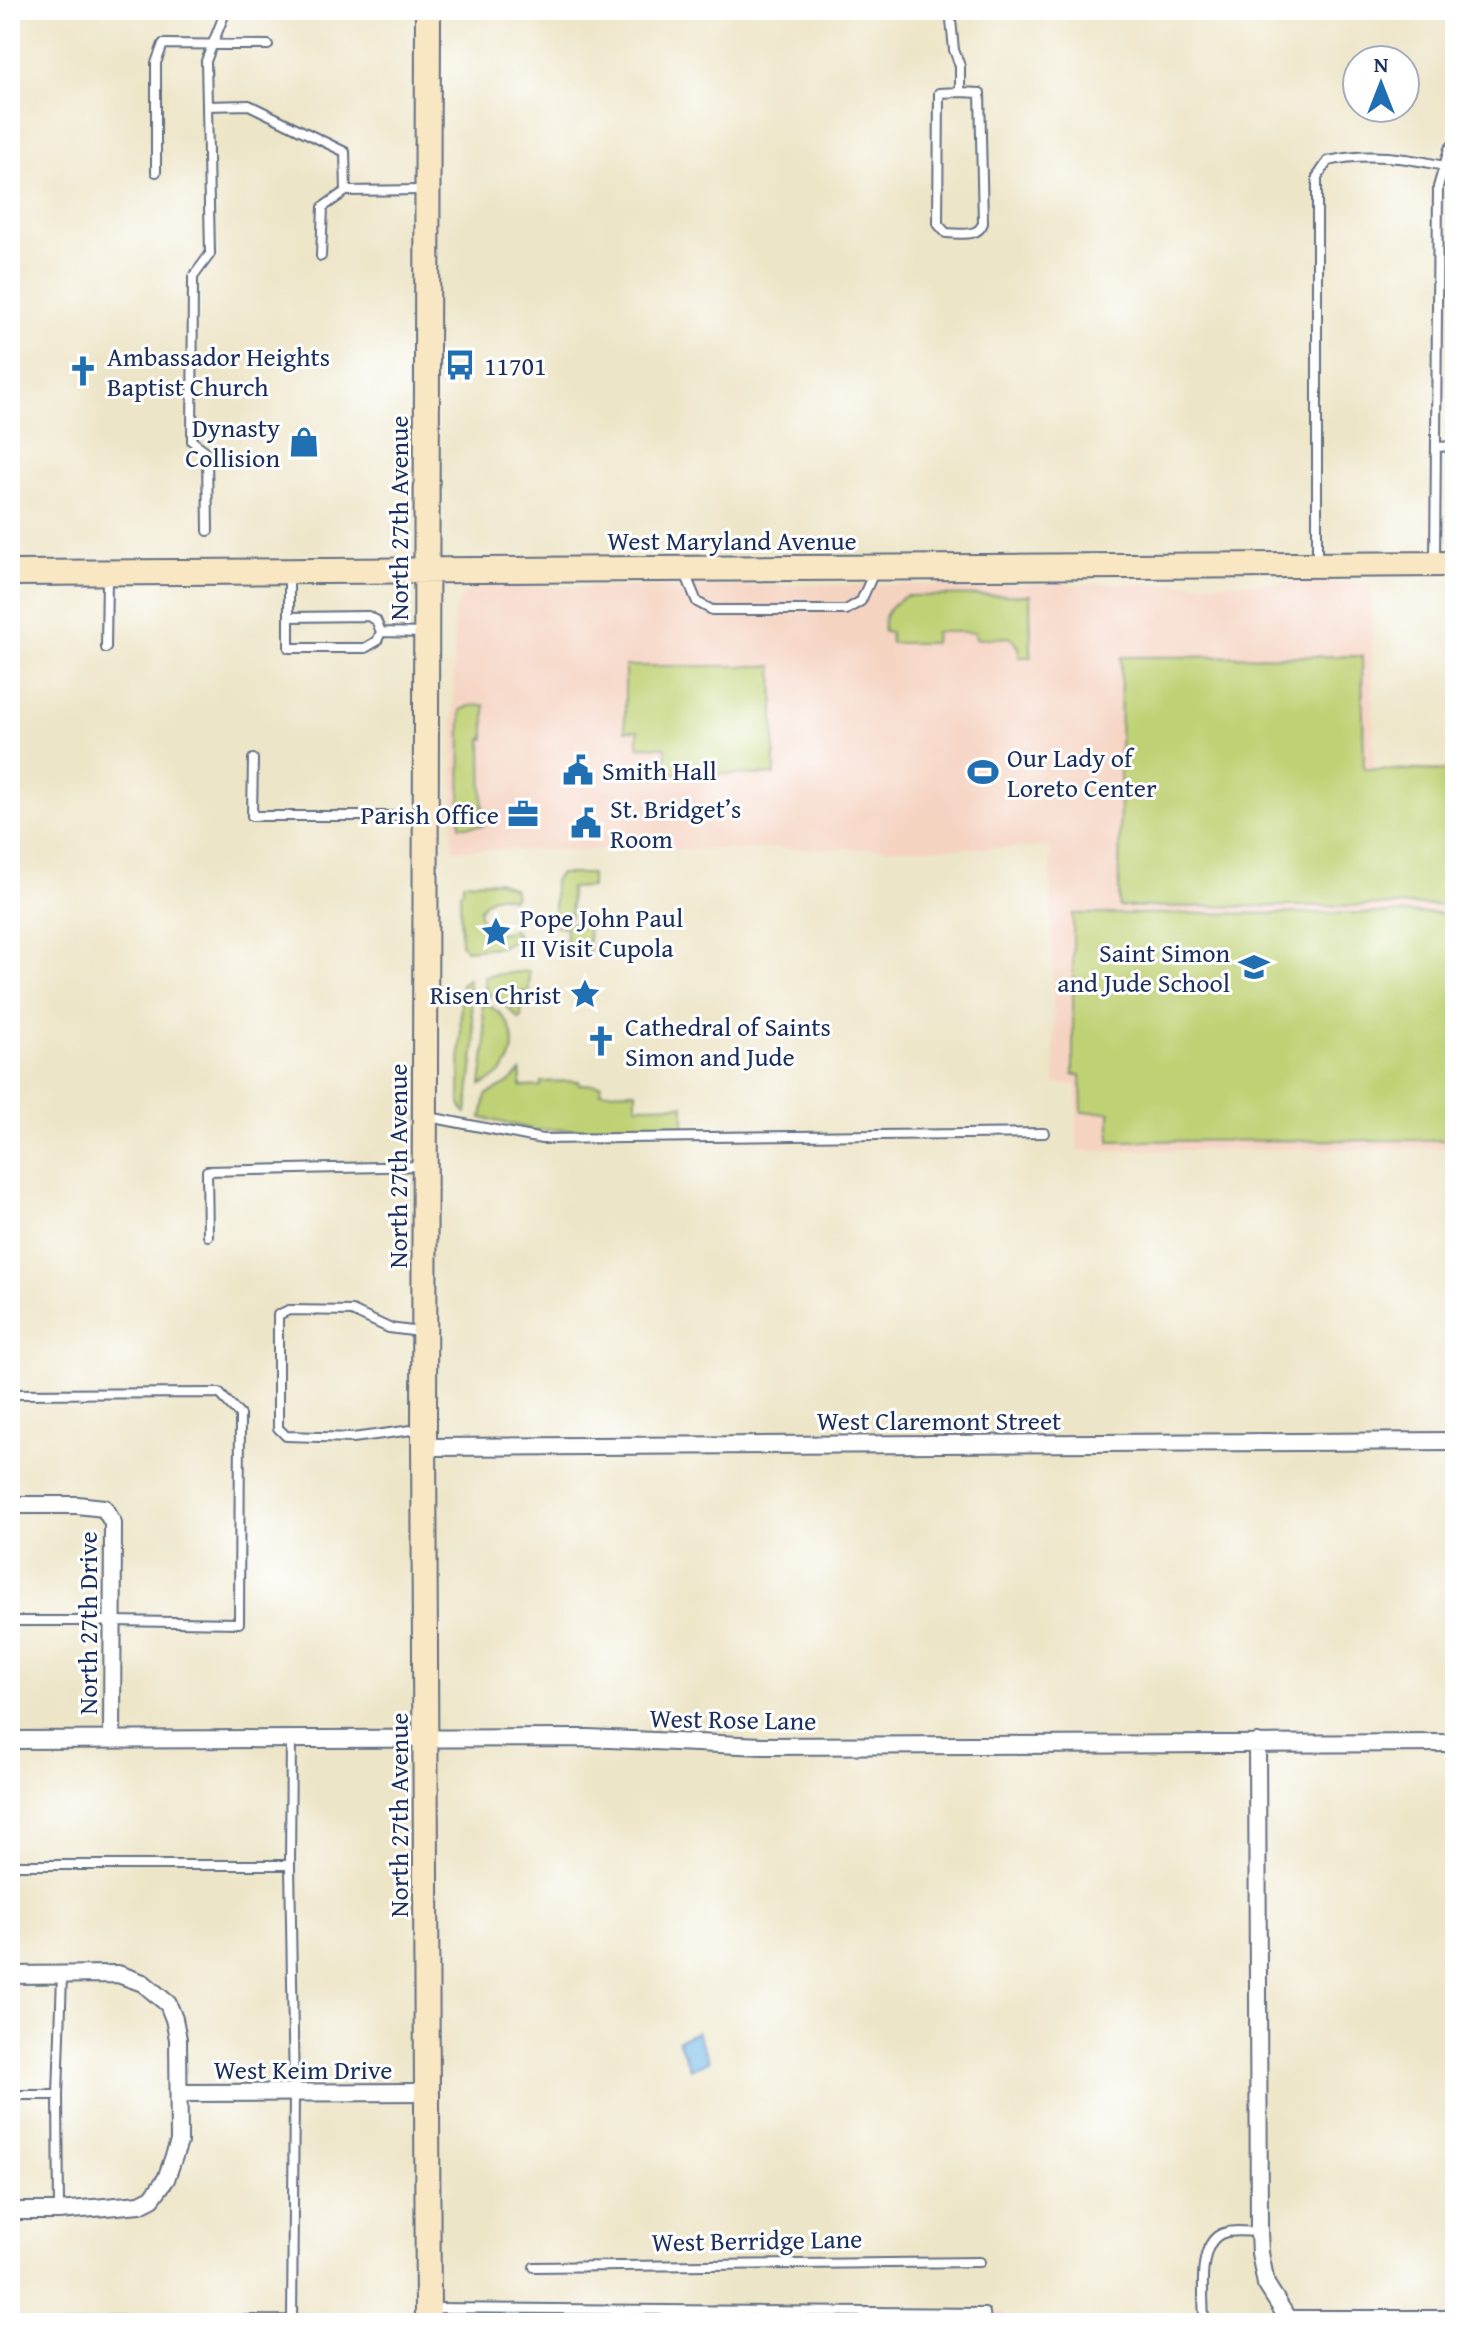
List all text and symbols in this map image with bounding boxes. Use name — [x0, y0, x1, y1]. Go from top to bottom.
north arrow — [1341, 44, 1421, 124]
text: N — [1374, 48, 1389, 80]
place label: Ambassador Heights Baptist Church — [107, 337, 330, 406]
place label: 11701 — [484, 346, 547, 385]
bus stop icon: 11701 — [443, 348, 477, 382]
church icon: Ambassador Heights Baptist Church — [66, 354, 100, 388]
place label: Dynasty Collision — [185, 408, 280, 477]
street label: North 27th Avenue — [379, 416, 418, 620]
shop icon: Dynasty Collision — [287, 425, 321, 459]
street label: West Maryland Avenue — [607, 521, 857, 560]
place label: Our Lady of Loreto Center — [1007, 738, 1157, 807]
place label: Smith Hall — [602, 751, 717, 790]
public building icon: Smith Hall — [561, 753, 595, 787]
sports icon: Our Lady of Loreto Center — [966, 755, 1000, 789]
place label: St. Bridget’s Room — [610, 789, 741, 858]
place label: Parish Office — [361, 795, 499, 834]
office icon: Parish Office — [506, 797, 540, 831]
public building icon: St. Bridget’s Room — [569, 806, 603, 840]
place label: Pope John Paul II Visit Cupola — [520, 898, 683, 967]
place icon: Pope John Paul II Visit Cupola — [479, 915, 513, 949]
place label: Saint Simon and Jude School — [1057, 933, 1230, 1002]
school or university icon: Saint Simon and Jude School — [1237, 950, 1271, 984]
place label: Risen Christ — [430, 975, 561, 1014]
place icon: Risen Christ — [568, 977, 602, 1011]
place label: Cathedral of Saints Simon and Jude — [625, 1007, 831, 1076]
church icon: Cathedral of Saints Simon and Jude — [584, 1024, 618, 1058]
street label: North 27th Avenue — [378, 1064, 417, 1268]
street label: West Claremont Street — [817, 1401, 1061, 1440]
street label: North 27th Drive — [68, 1531, 107, 1715]
street label: West Rose Lane — [649, 1698, 817, 1740]
street label: North 27th Avenue — [379, 1713, 418, 1917]
street label: West Keim Drive — [214, 2050, 392, 2089]
street label: West Berridge Lane — [651, 2219, 863, 2261]

